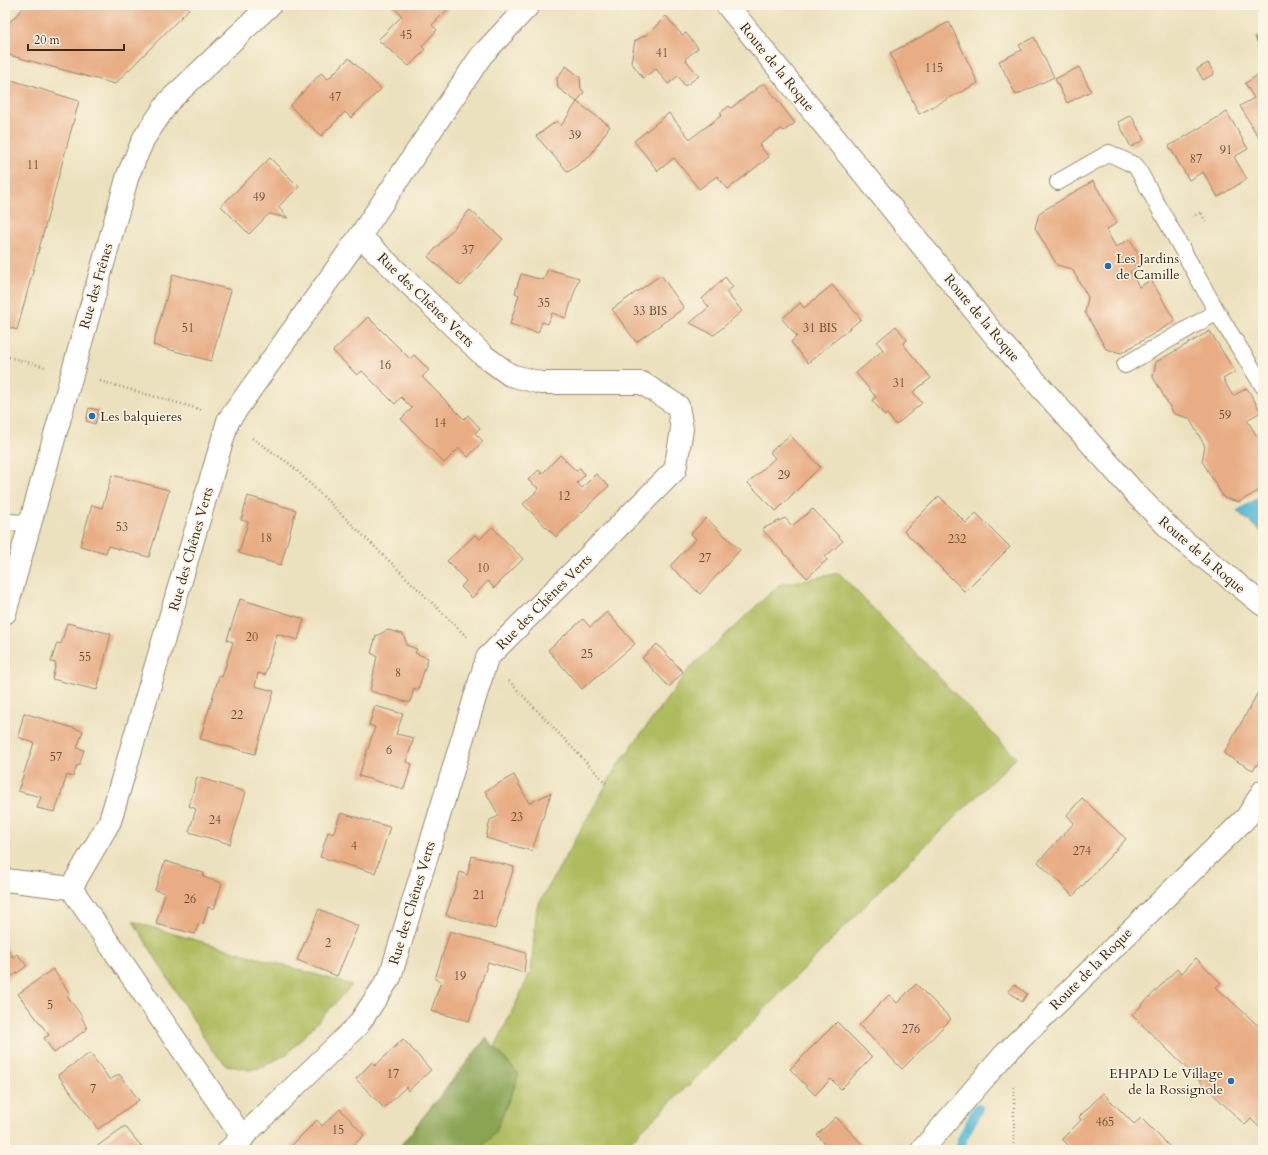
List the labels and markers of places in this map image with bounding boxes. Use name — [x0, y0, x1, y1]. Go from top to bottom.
place label: Les Jardins de Camille — [1116, 249, 1180, 284]
marker: Les Jardins de Camille — [1103, 261, 1113, 271]
place label: Les balquieres — [100, 407, 182, 426]
marker: Les balquieres — [87, 411, 97, 421]
place label: EHPAD Le Village de la Rossignole — [1109, 1064, 1223, 1099]
marker: EHPAD Le Village de la Rossignole — [1226, 1076, 1236, 1086]

